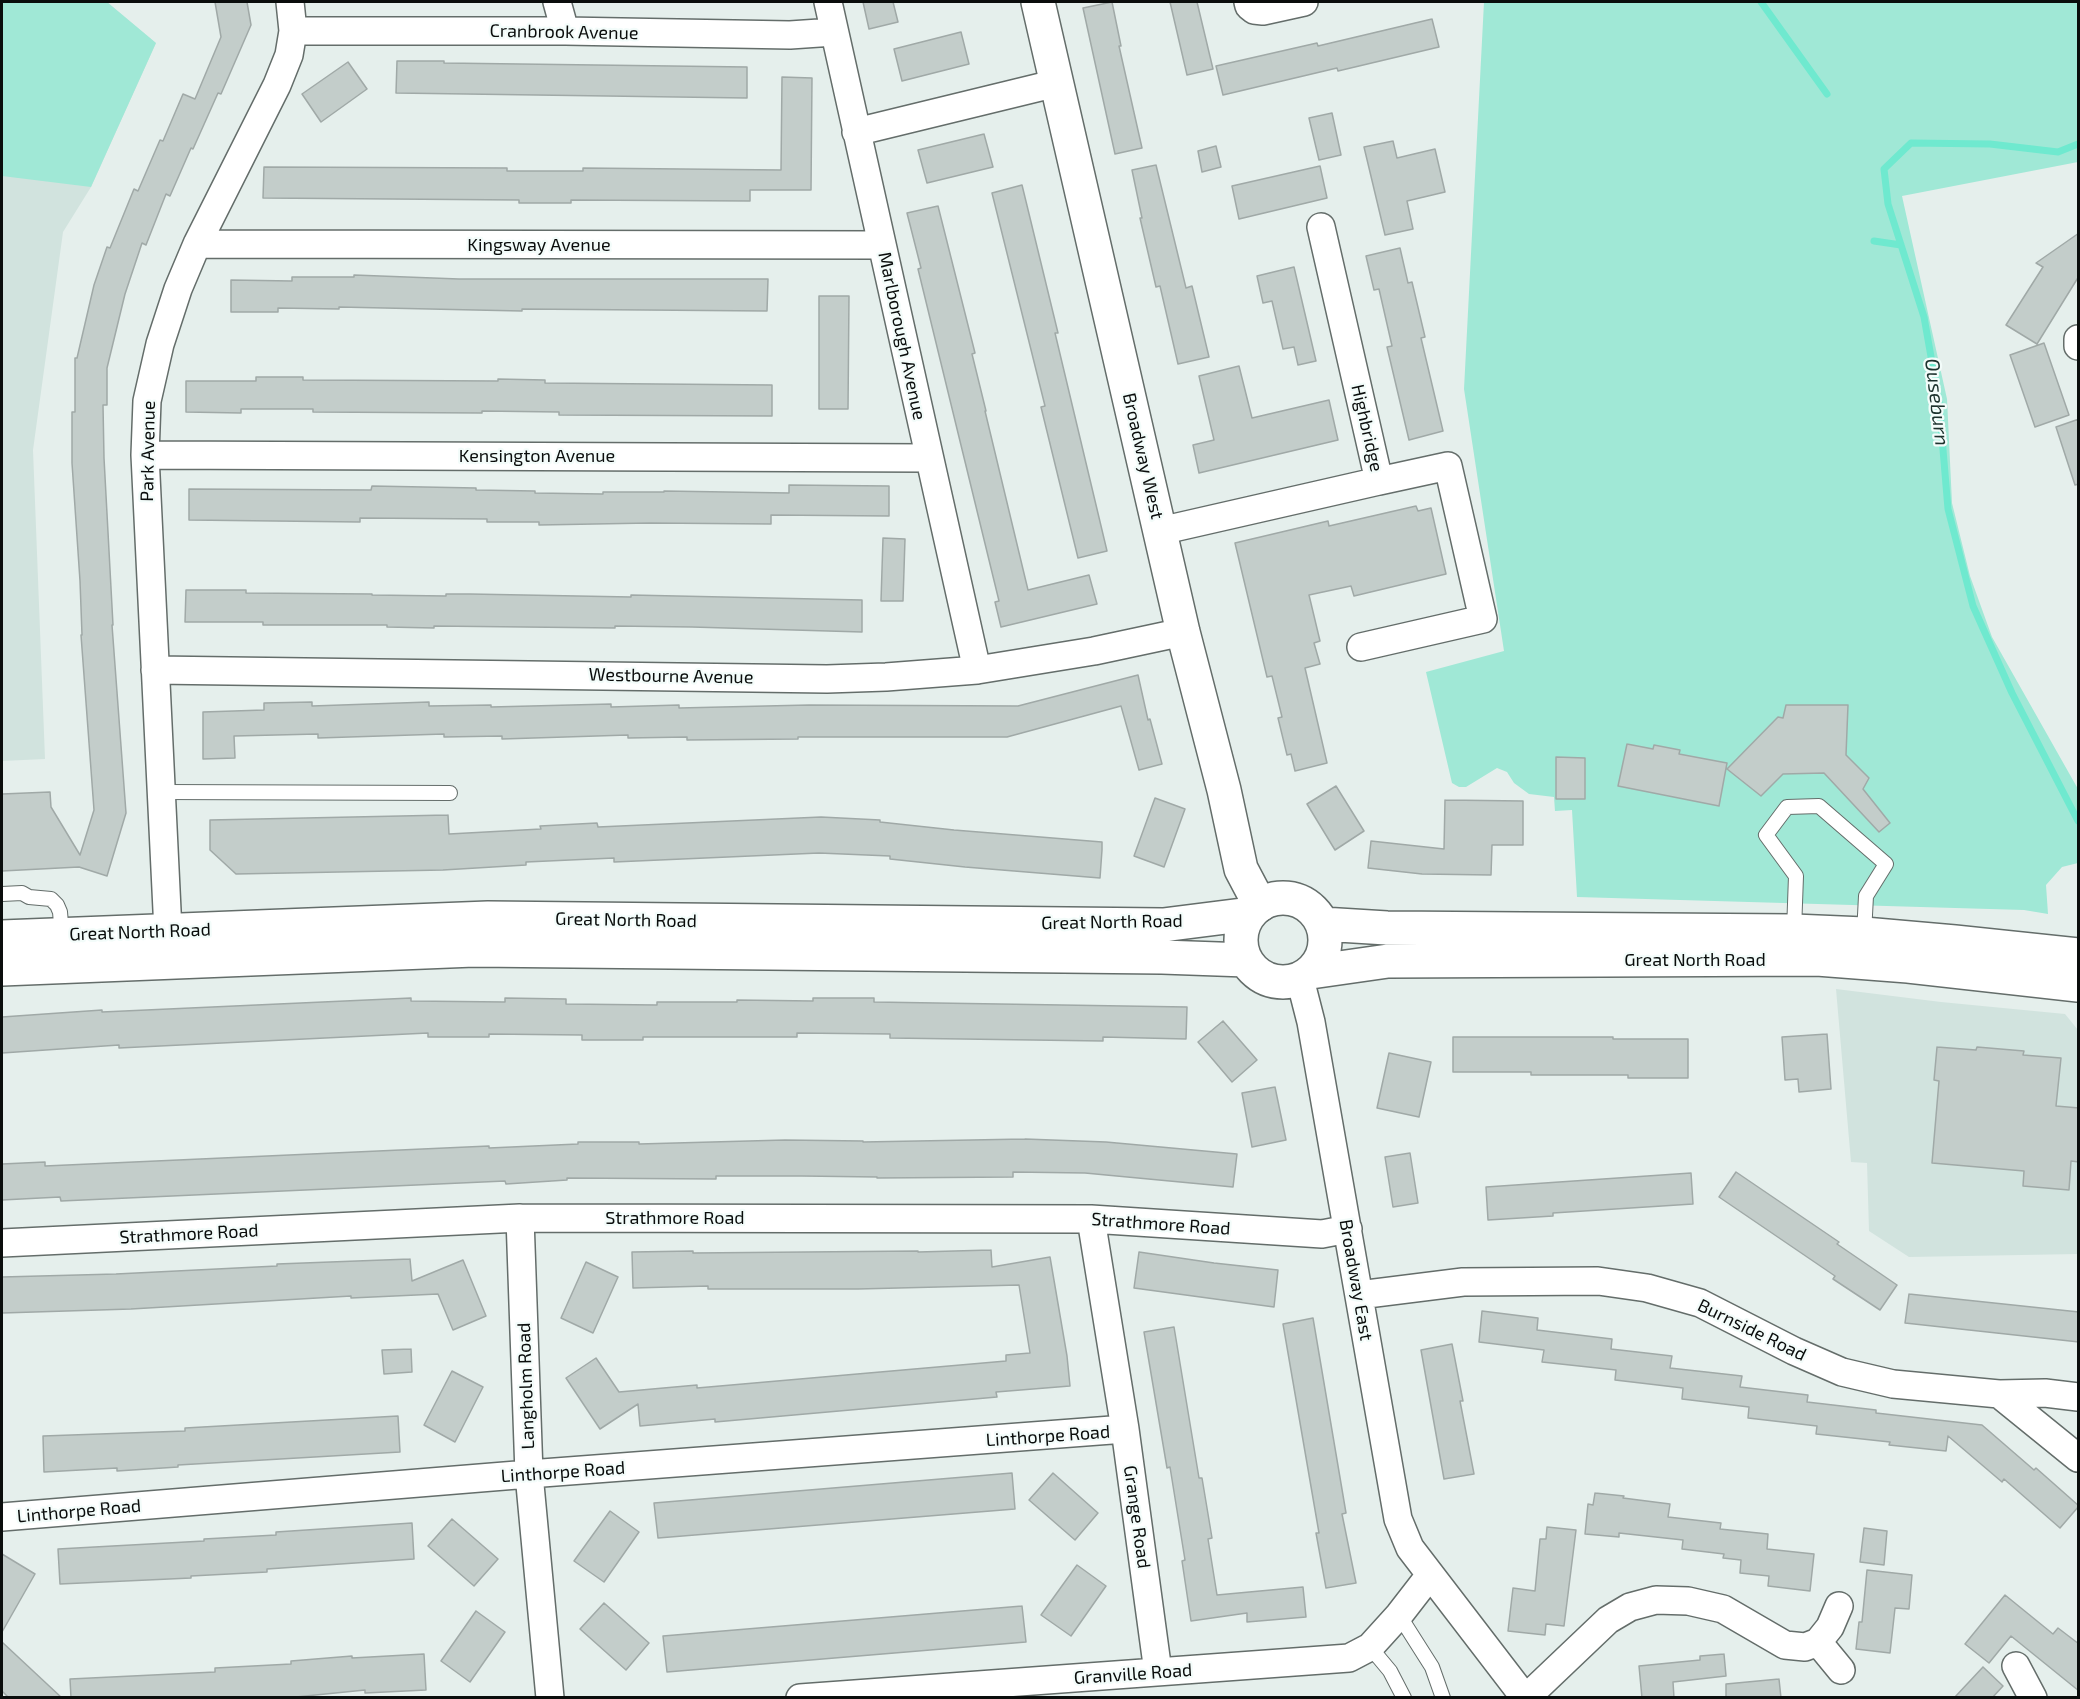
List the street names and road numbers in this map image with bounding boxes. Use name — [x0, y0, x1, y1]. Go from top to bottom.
street label: Cranbrook Avenue — [489, 20, 639, 44]
street label: Kingsway Avenue — [467, 234, 611, 256]
street label: Marlborough Avenue — [874, 250, 930, 422]
street label: Highbridge — [1346, 382, 1388, 474]
street label: Broadway West — [1118, 391, 1168, 521]
street label: Park Avenue — [136, 400, 160, 502]
street label: Kensington Avenue — [459, 445, 615, 467]
street label: Westbourne Avenue — [588, 664, 754, 688]
street label: Great North Road — [555, 908, 697, 932]
street label: Great North Road — [1041, 910, 1183, 934]
street label: Great North Road — [69, 919, 211, 945]
street label: Great North Road — [1624, 949, 1766, 971]
street label: Strathmore Road — [605, 1207, 745, 1229]
street label: Strathmore Road — [1091, 1208, 1231, 1240]
street label: Broadway East — [1335, 1218, 1377, 1342]
street label: Strathmore Road — [119, 1220, 259, 1248]
street label: Burnside Road — [1694, 1294, 1810, 1366]
street label: Langholm Road — [513, 1322, 539, 1450]
street label: Linthorpe Road — [985, 1421, 1111, 1451]
street label: Linthorpe Road — [500, 1457, 626, 1487]
street label: Grange Road — [1119, 1464, 1155, 1570]
street label: Linthorpe Road — [16, 1495, 142, 1527]
street label: Granville Road — [1073, 1659, 1193, 1689]

